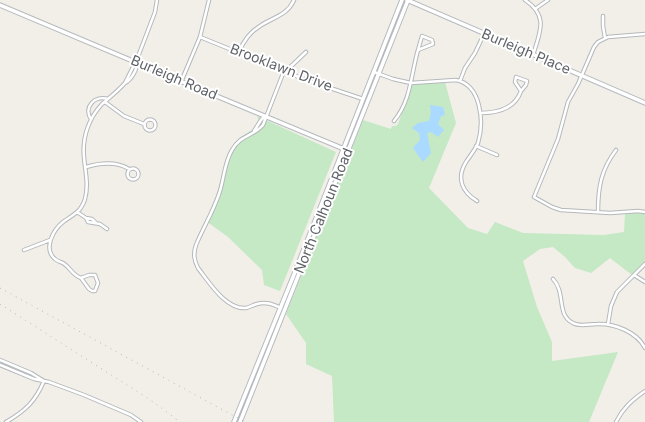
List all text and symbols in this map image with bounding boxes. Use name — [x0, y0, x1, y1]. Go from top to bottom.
street label: Burleigh Place — [479, 26, 573, 78]
street label: Brooklawn Drive — [227, 41, 335, 95]
street label: Burleigh Road — [128, 52, 220, 104]
street label: North Calhoun Road — [291, 146, 357, 276]

